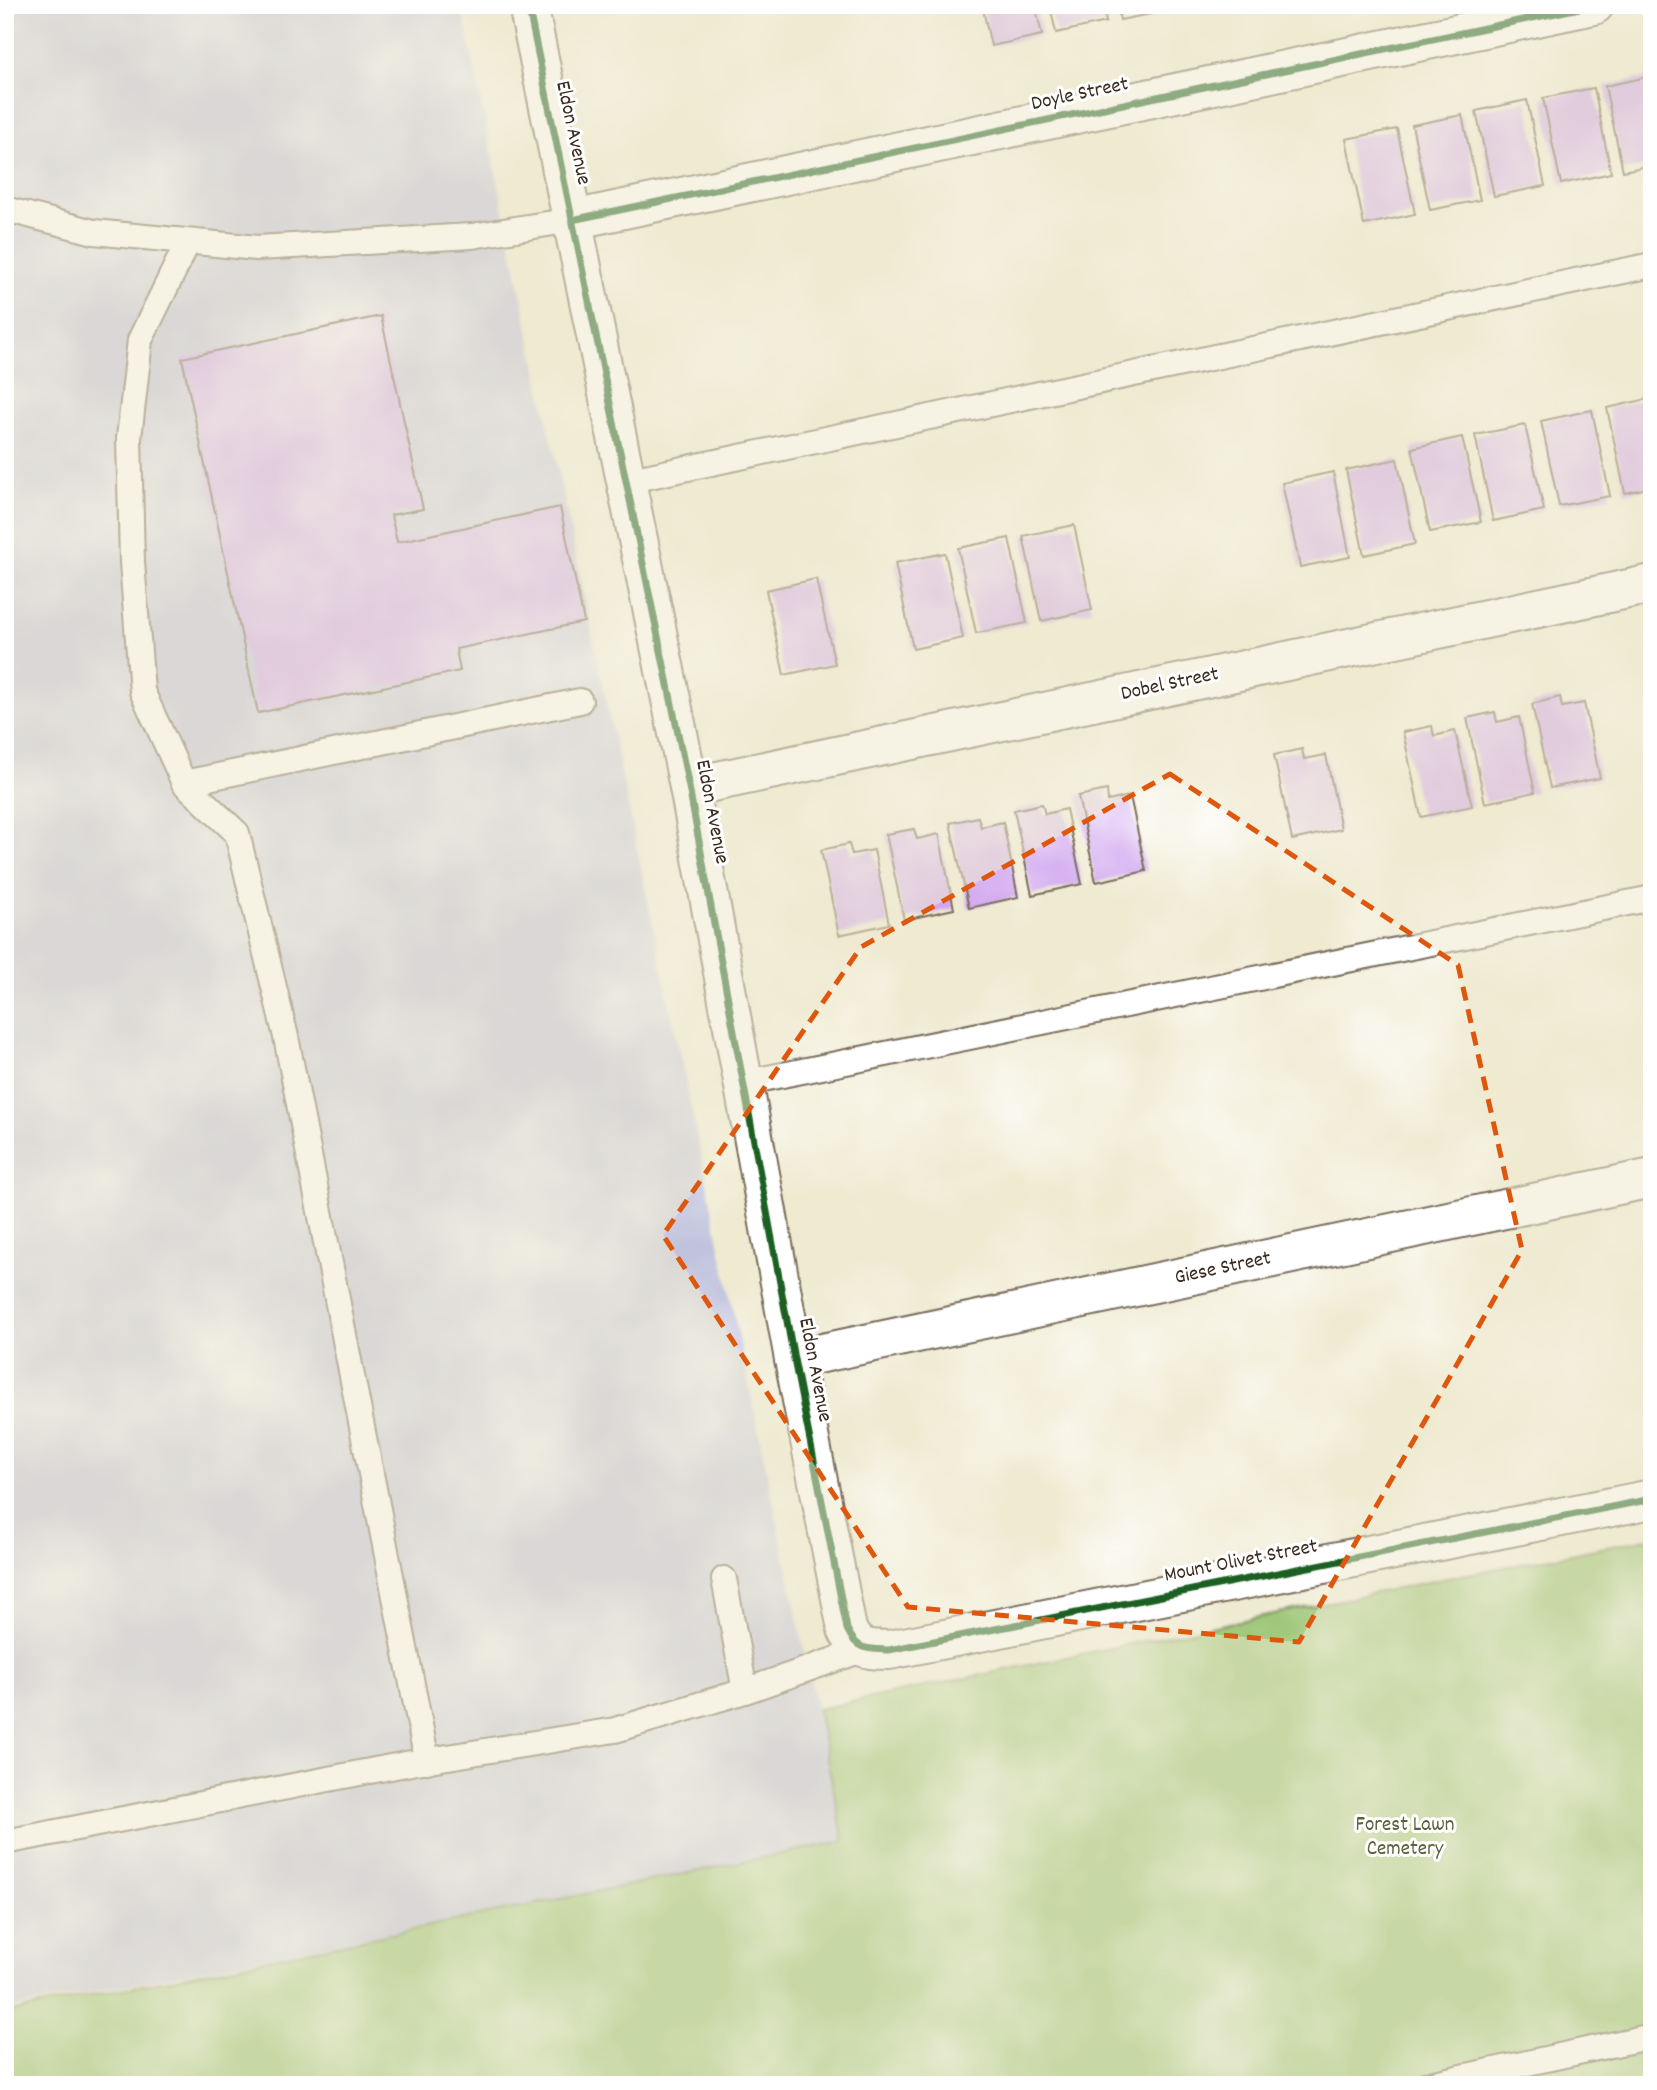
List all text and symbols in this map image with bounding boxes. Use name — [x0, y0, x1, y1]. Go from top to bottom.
street label: Doyle Street — [1029, 70, 1132, 120]
street label: Eldon Avenue — [546, 78, 598, 188]
street label: Dobel Street — [1118, 660, 1222, 710]
street label: Eldon Avenue — [686, 757, 736, 867]
street label: Giese Street — [1172, 1244, 1274, 1294]
street label: Eldon Avenue — [789, 1315, 839, 1425]
street label: Mount Olivet Street — [1162, 1532, 1320, 1592]
park label: Forest Lawn Cemetery — [1356, 1811, 1454, 1865]

